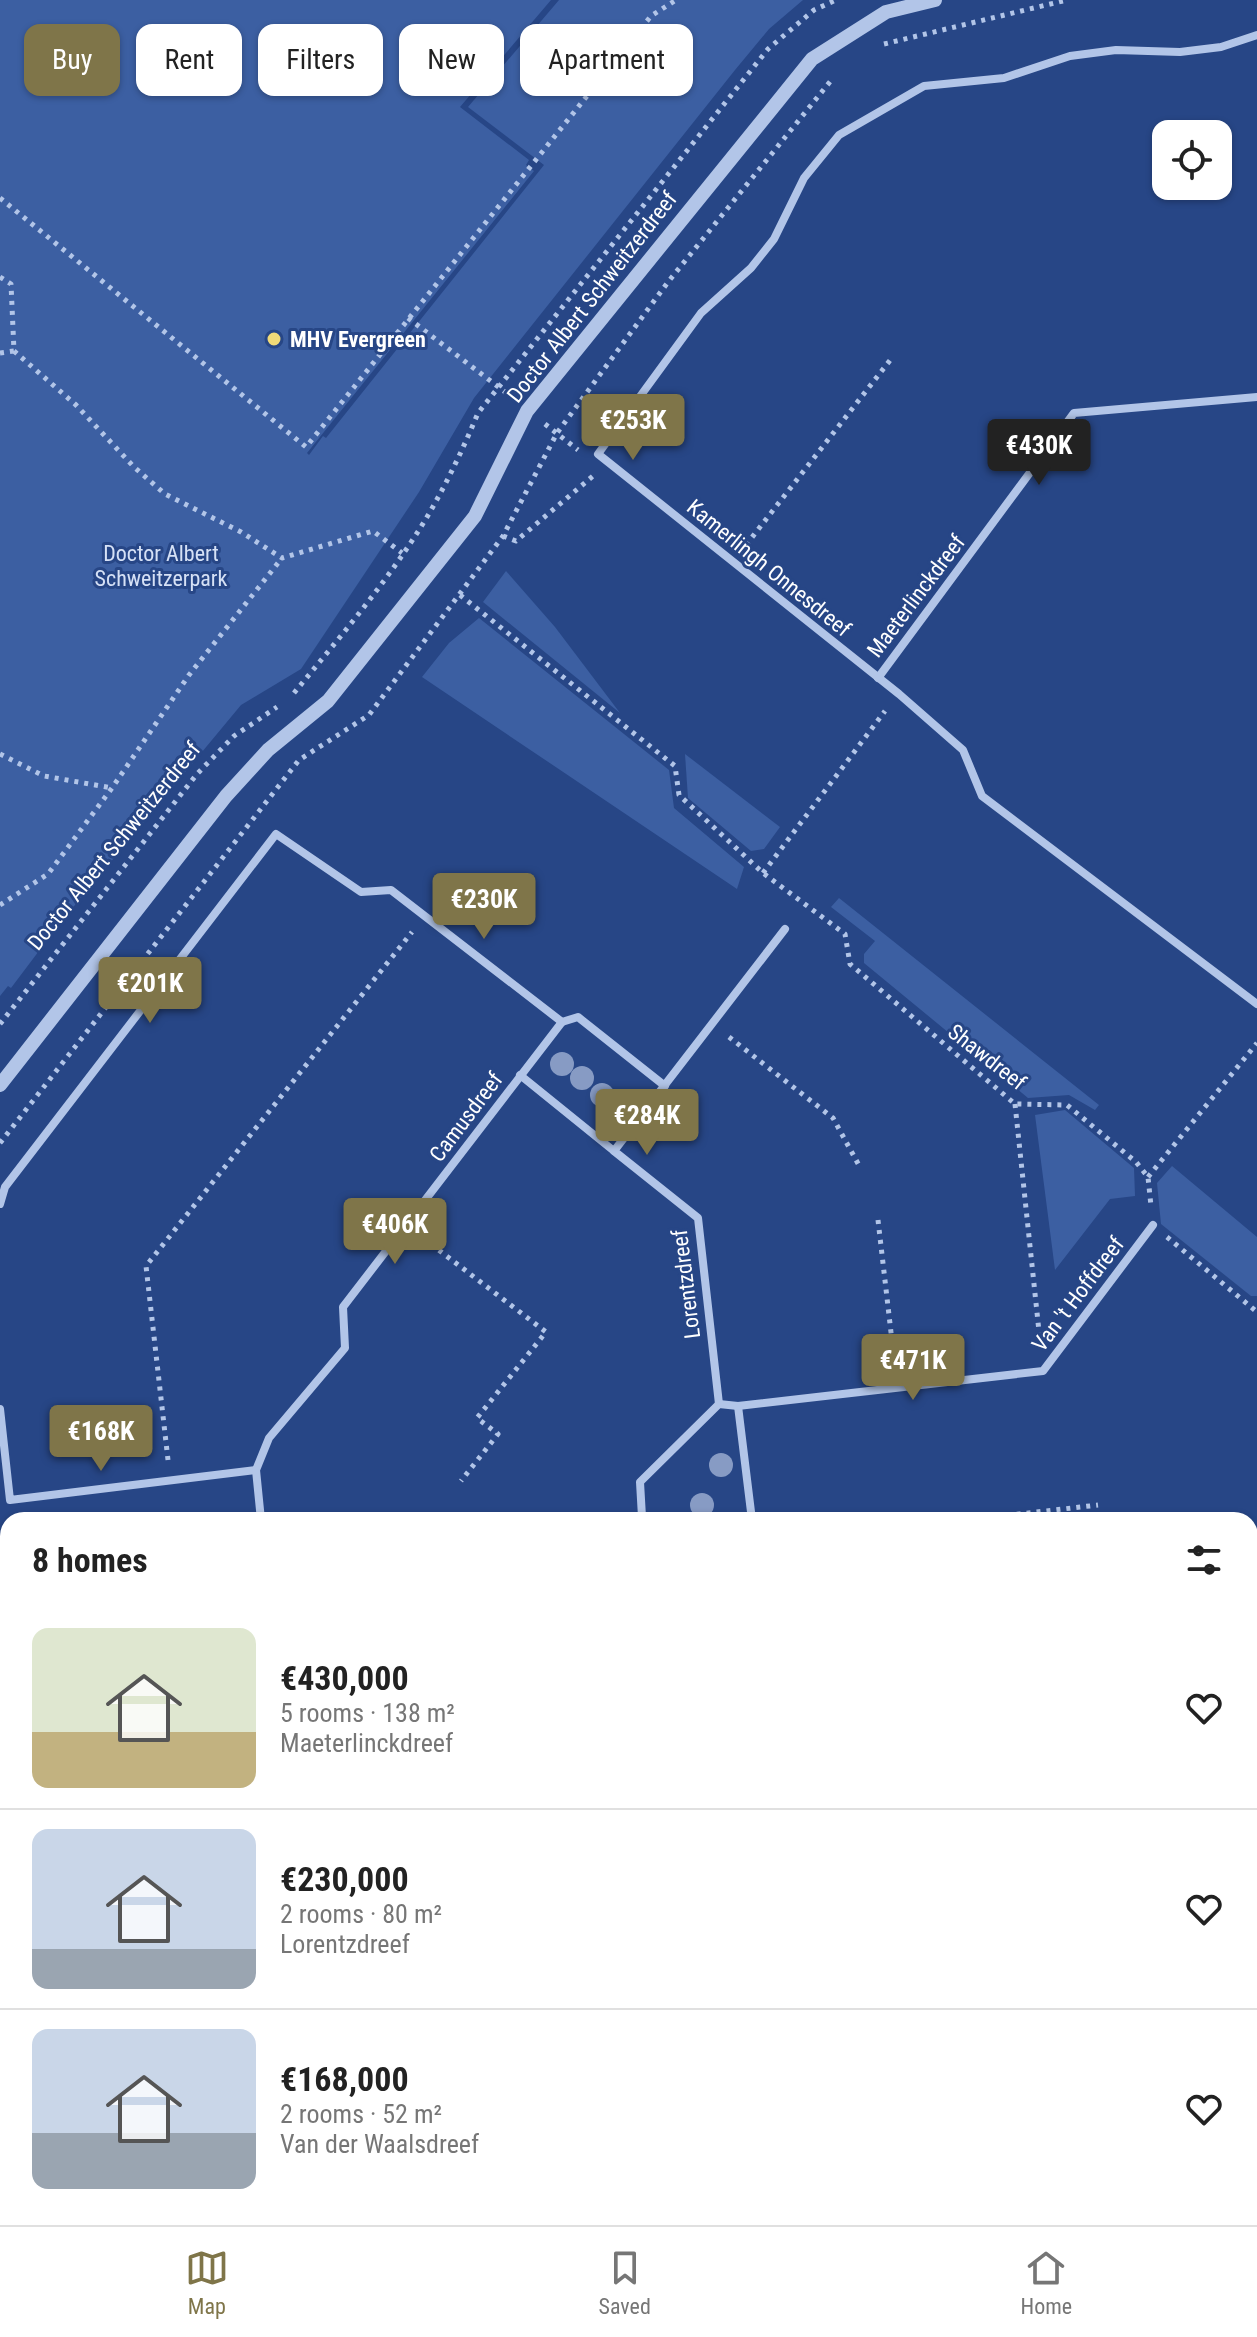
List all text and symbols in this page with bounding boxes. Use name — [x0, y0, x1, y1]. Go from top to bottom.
chip: Buy — [24, 24, 120, 96]
chip: Rent — [136, 24, 242, 96]
chip: Filters — [258, 24, 383, 96]
chip: New — [399, 24, 504, 96]
chip: Apartment — [520, 24, 693, 96]
map controls — [1152, 120, 1232, 200]
button: locate — [1152, 120, 1232, 200]
street label: Doctor Albert Schweitzerdreef — [502, 187, 682, 407]
place label: MHV Evergreen — [290, 327, 426, 352]
marker: MHV Evergreen — [265, 330, 283, 348]
pin: €253K — [577, 394, 689, 462]
text: €253K — [600, 405, 666, 435]
pin: €430K — [983, 419, 1095, 487]
text: €430K — [1006, 430, 1072, 460]
street label: Kamerlingh Onnesdreef — [682, 494, 856, 642]
street label: Maeterlinckdreef — [862, 530, 970, 662]
park label: Doctor Albert Schweitzerpark — [95, 541, 228, 591]
street label: Doctor Albert Schweitzerdreef — [22, 737, 206, 955]
pin: €230K — [428, 873, 540, 941]
text: €230K — [451, 884, 517, 914]
pin: €201K — [94, 957, 206, 1025]
text: €201K — [117, 968, 183, 998]
street label: Shawdreef — [943, 1019, 1031, 1095]
street label: Camusdreef — [424, 1067, 508, 1167]
pin: €284K — [591, 1089, 703, 1157]
text: €284K — [614, 1100, 680, 1130]
pin: €406K — [339, 1198, 451, 1266]
text: €406K — [362, 1209, 428, 1239]
street label: Lorentzdreef — [667, 1228, 705, 1340]
street label: Van 't Hoffdreef — [1027, 1232, 1129, 1356]
pin: €471K — [857, 1334, 969, 1402]
text: €471K — [880, 1345, 946, 1375]
pin: €168K — [45, 1405, 157, 1473]
text: €168K — [68, 1416, 134, 1446]
icon: filters — [1182, 1538, 1226, 1582]
text: 8 homes — [32, 1540, 148, 1580]
text: €430,000 — [280, 1658, 409, 1698]
icon: home — [96, 1660, 192, 1756]
icon: heart — [1182, 1686, 1226, 1730]
text: 5 rooms · 138 m² — [280, 1698, 455, 1728]
text: Maeterlinckdreef — [280, 1728, 453, 1758]
text: €230,000 — [280, 1859, 409, 1899]
icon: home — [96, 1861, 192, 1957]
icon: heart — [1182, 1887, 1226, 1931]
text: 2 rooms · 80 m² — [280, 1899, 442, 1929]
text: Lorentzdreef — [280, 1929, 410, 1959]
text: €168,000 — [280, 2059, 409, 2099]
icon: home — [96, 2061, 192, 2157]
icon: heart — [1182, 2087, 1226, 2131]
text: 2 rooms · 52 m² — [280, 2099, 442, 2129]
text: Van der Waalsdreef — [280, 2129, 479, 2159]
tab: Map — [185, 2246, 229, 2319]
tab: Saved — [599, 2246, 651, 2319]
tab: Home — [1021, 2246, 1072, 2319]

